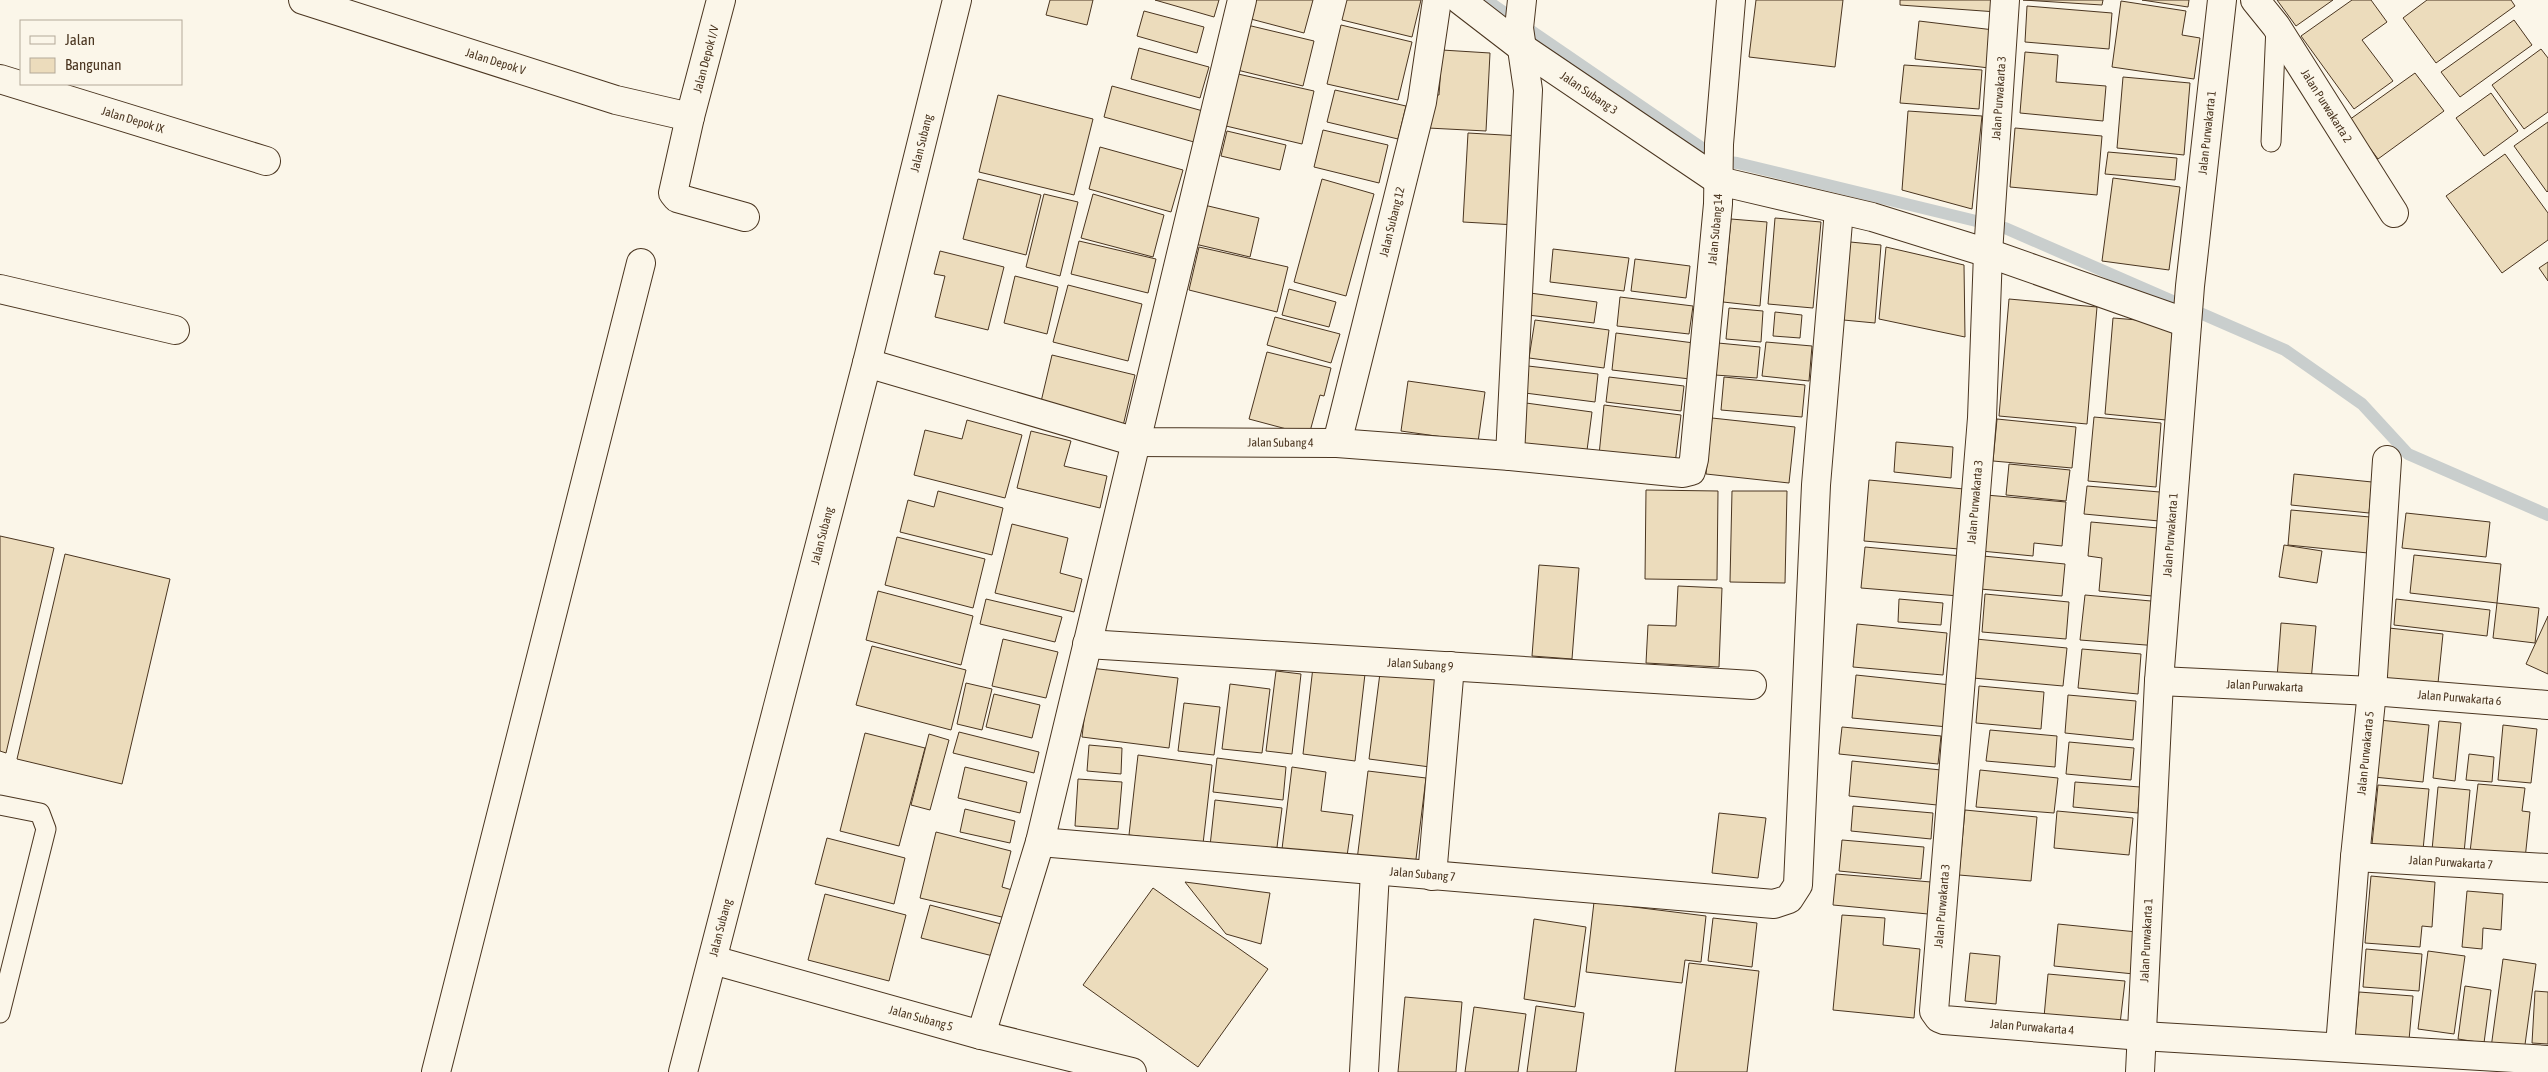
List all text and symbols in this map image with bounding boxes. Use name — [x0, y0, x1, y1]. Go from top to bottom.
legend — [20, 20, 182, 85]
street label: Jalan Depok I/V — [690, 24, 722, 94]
text: Jalan — [65, 31, 95, 48]
street label: Jalan Depok V — [464, 45, 527, 78]
text: Bangunan — [65, 56, 122, 73]
street label: Jalan Purwakarta 3 — [1989, 56, 2009, 140]
street label: Jalan Purwakarta 2 — [2298, 67, 2355, 145]
street label: Jalan Subang 3 — [1558, 69, 1620, 117]
street label: Jalan Purwakarta 1 — [2196, 90, 2219, 175]
street label: Jalan Depok IX — [100, 104, 166, 136]
street label: Jalan Subang — [908, 112, 936, 173]
street label: Jalan Subang 12 — [1377, 185, 1408, 258]
street label: Jalan Subang 14 — [1705, 193, 1725, 266]
street label: Jalan Subang 4 — [1248, 436, 1314, 450]
street label: Jalan Purwakarta 3 — [1964, 460, 1986, 544]
street label: Jalan Purwakarta 1 — [2160, 492, 2181, 577]
street label: Jalan Subang — [808, 505, 837, 566]
street label: Jalan Subang 9 — [1387, 656, 1454, 674]
street label: Jalan Purwakarta — [2226, 677, 2304, 695]
street label: Jalan Purwakarta 6 — [2417, 688, 2502, 708]
street label: Jalan Purwakarta 5 — [2354, 711, 2377, 796]
street label: Jalan Purwakarta 7 — [2408, 853, 2494, 872]
street label: Jalan Purwakarta 3 — [1931, 864, 1953, 948]
street label: Jalan Subang 7 — [1389, 865, 1457, 884]
street label: Jalan Subang — [706, 897, 735, 958]
street label: Jalan Purwakarta 1 — [2137, 897, 2155, 983]
street label: Jalan Subang 5 — [887, 1003, 955, 1034]
street label: Jalan Purwakarta 4 — [1990, 1017, 2075, 1038]

